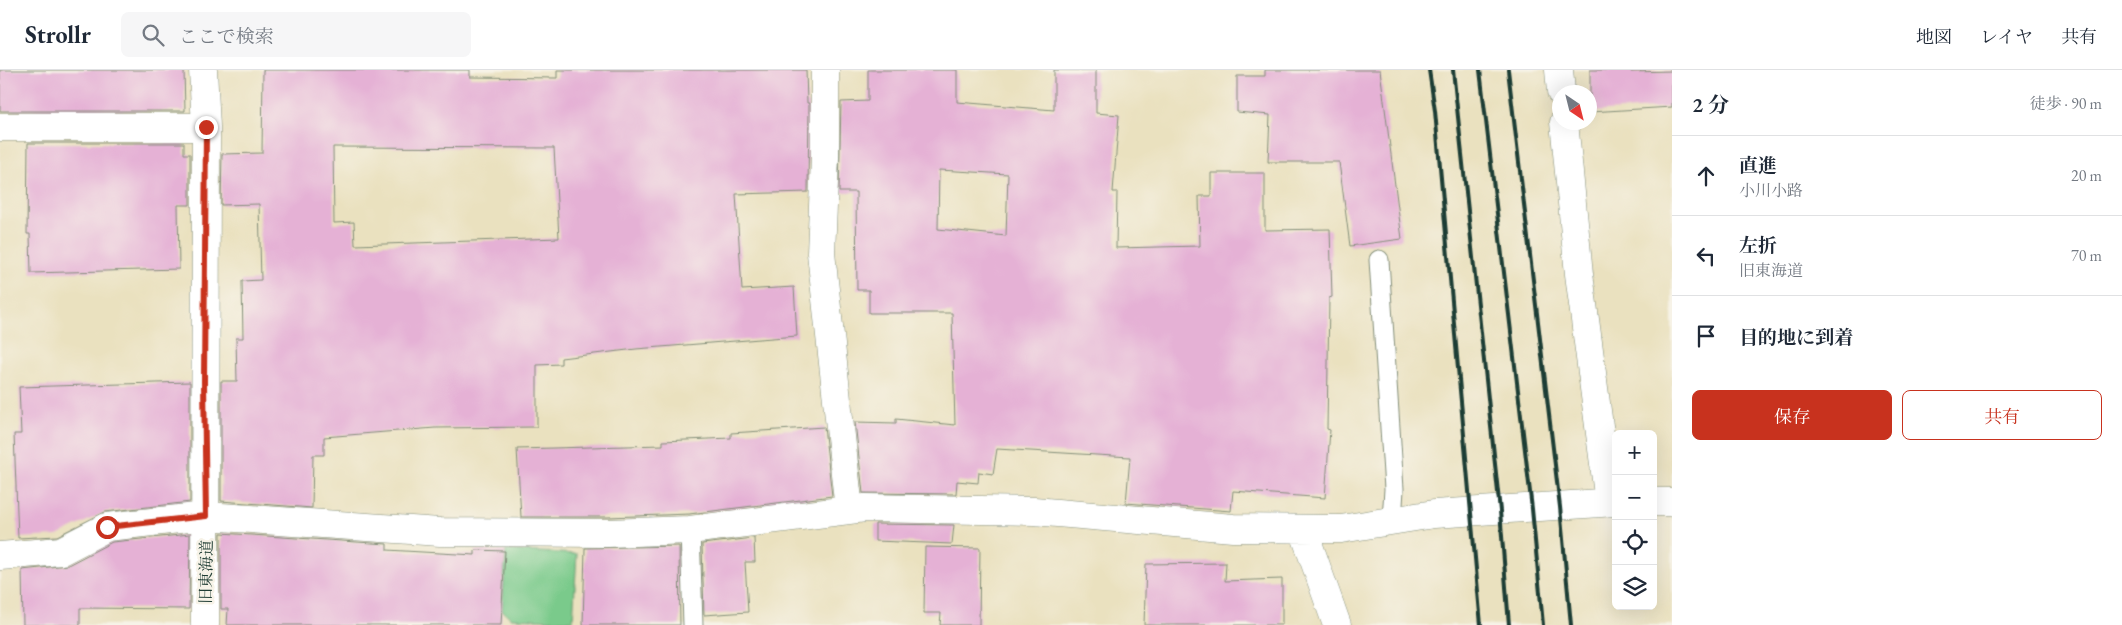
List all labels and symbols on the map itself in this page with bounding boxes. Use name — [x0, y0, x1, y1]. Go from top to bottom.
north arrow — [1552, 85, 1597, 130]
route end — [195, 116, 218, 139]
route start — [96, 516, 119, 539]
street label: 旧東海道 — [195, 540, 217, 604]

